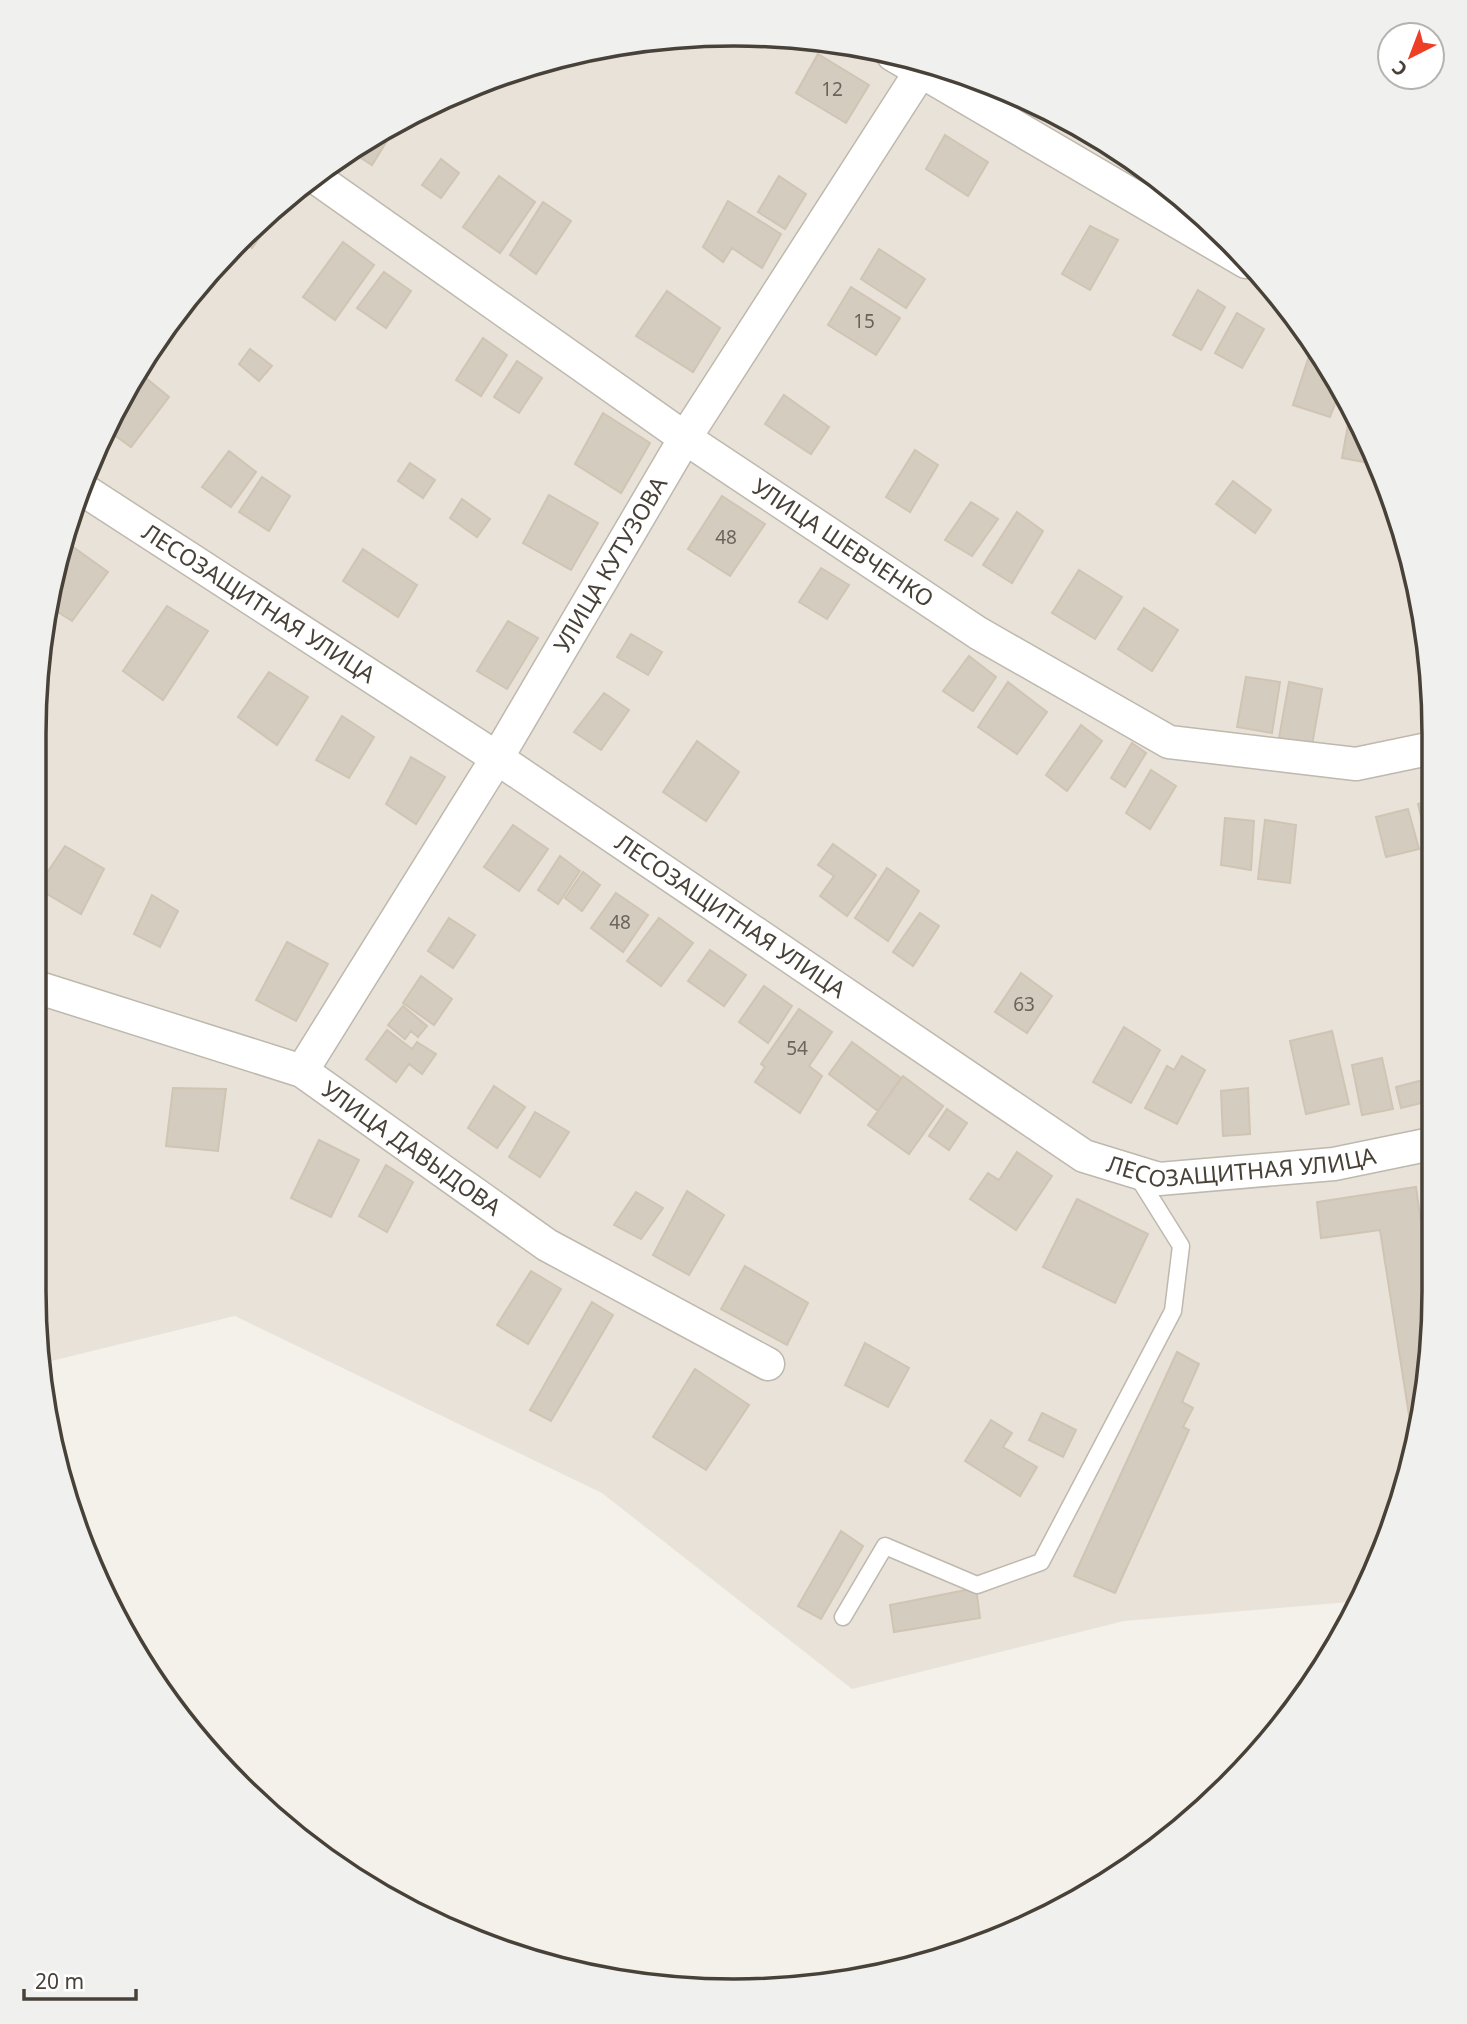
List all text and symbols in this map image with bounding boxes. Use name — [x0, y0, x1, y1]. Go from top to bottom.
north arrow — [1376, 21, 1446, 91]
text: С — [1386, 55, 1413, 82]
house number: 12 — [821, 76, 843, 102]
house number: 15 — [853, 308, 875, 334]
street label: УЛИЦА КУТУЗОВА — [545, 470, 674, 658]
street label: УЛИЦА ШЕВЧЕНКО — [746, 470, 940, 614]
street label: ЛЕСОЗАЩИТНАЯ УЛИЦА — [136, 515, 382, 690]
house number: 48 — [715, 524, 737, 550]
street label: ЛЕСОЗАЩИТНАЯ УЛИЦА — [609, 826, 853, 1005]
house number: 48 — [609, 909, 631, 935]
house number: 63 — [1013, 991, 1035, 1017]
house number: 54 — [786, 1035, 808, 1061]
street label: УЛИЦА ДАВЫДОВА — [316, 1073, 508, 1223]
street label: ЛЕСОЗАЩИТНАЯ УЛИЦА — [1103, 1139, 1379, 1195]
scale bar — [24, 1958, 136, 2002]
text: 20 m — [35, 1967, 84, 1995]

